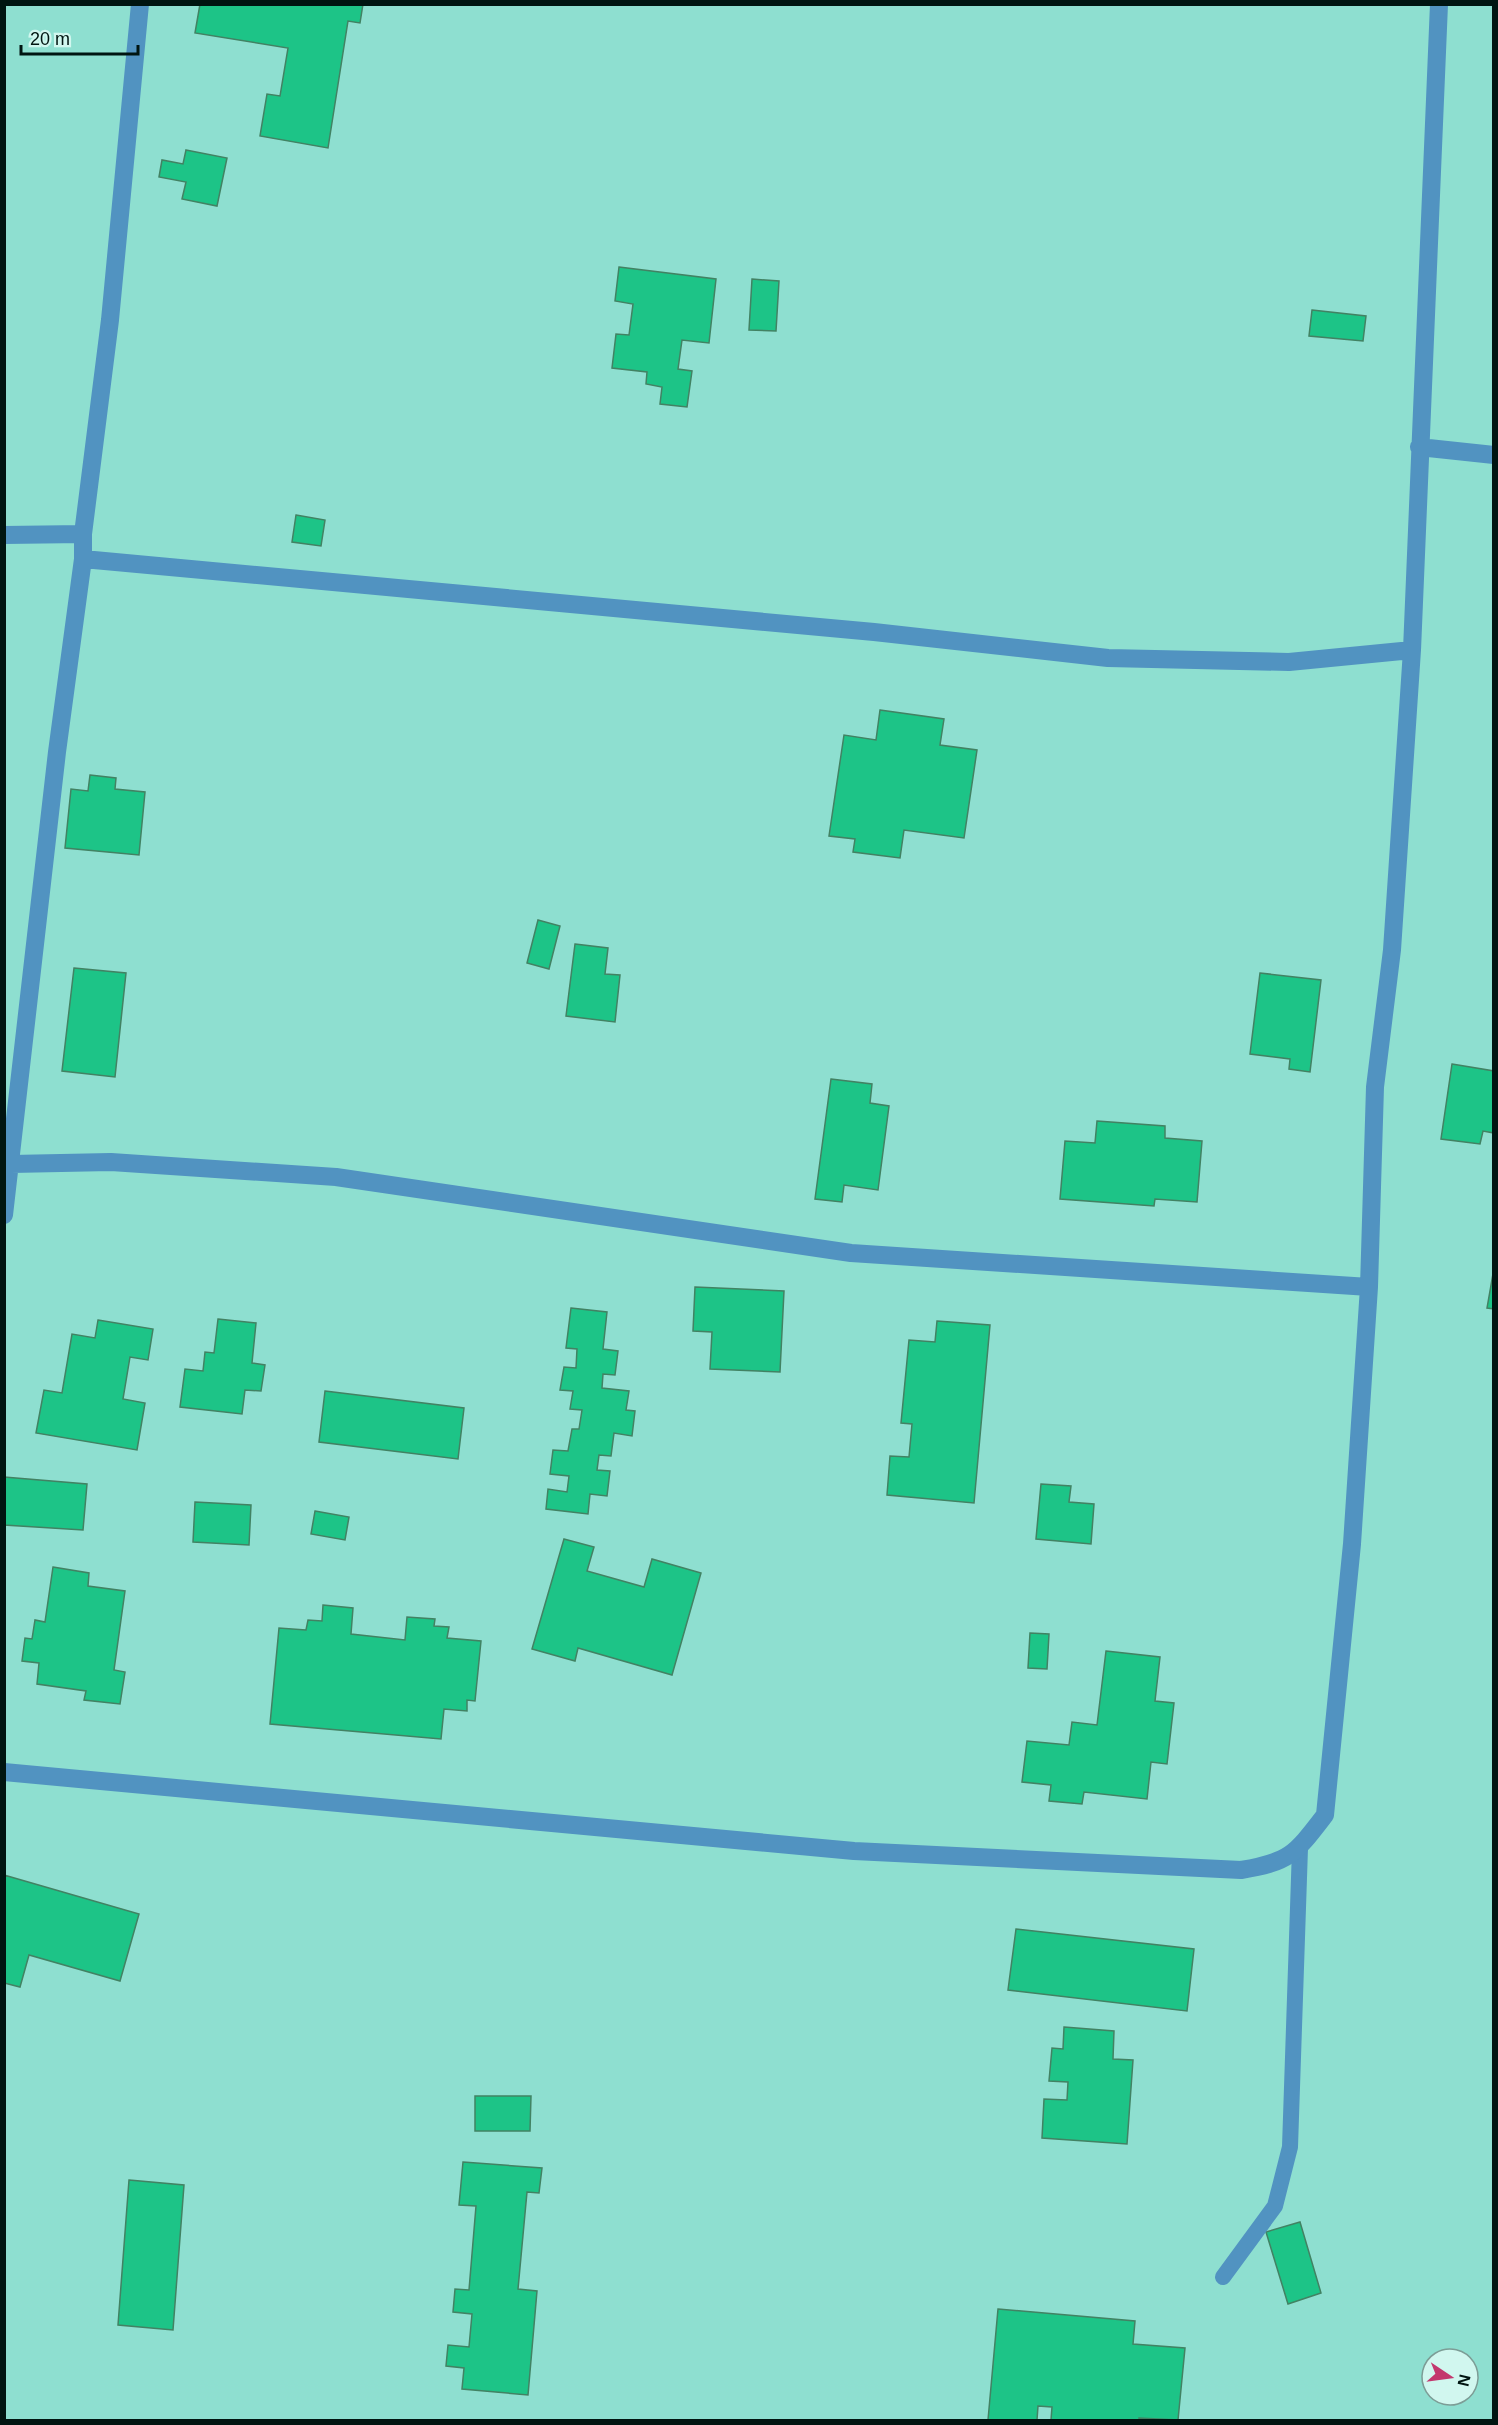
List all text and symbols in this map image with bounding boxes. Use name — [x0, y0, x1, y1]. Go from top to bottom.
scale bar — [21, 18, 138, 56]
text: 20 m — [30, 29, 70, 49]
north arrow — [1420, 2347, 1480, 2407]
text: N — [1455, 2373, 1474, 2388]

